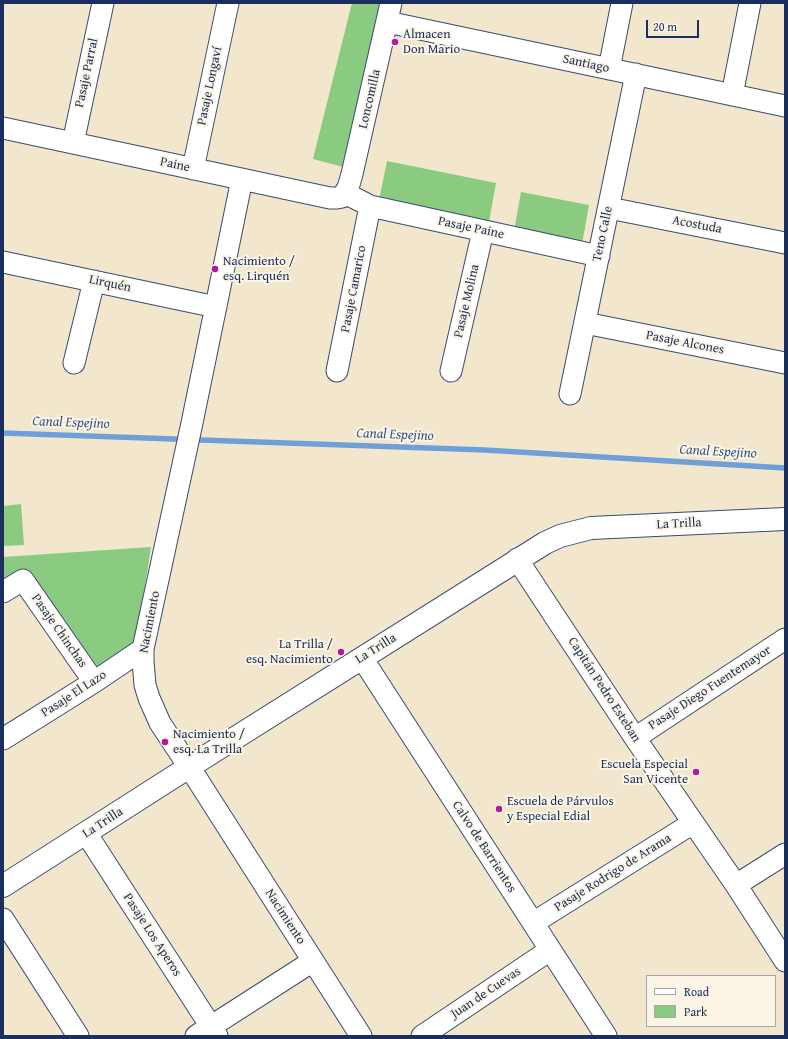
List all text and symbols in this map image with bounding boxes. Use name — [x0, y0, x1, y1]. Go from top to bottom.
scale bar — [648, 12, 701, 38]
text: 20 m — [653, 18, 677, 35]
place label: Almacen Don Mario — [403, 27, 460, 58]
street label: Pasaje Parral — [72, 37, 102, 109]
marker: Almacen Don Mario — [390, 37, 400, 47]
street label: Pasaje Longaví — [194, 45, 226, 127]
street label: Santiago — [561, 51, 611, 77]
street label: Loncomilla — [356, 68, 384, 130]
street label: Paine — [159, 154, 191, 176]
street label: Teno Calle — [590, 205, 616, 263]
street label: Pasaje Paine — [437, 213, 505, 243]
street label: Acostuda — [671, 213, 723, 237]
street label: Pasaje Camarico — [338, 244, 370, 334]
place label: Nacimiento / esq. Lirquén — [223, 254, 295, 285]
street label: Pasaje Molina — [451, 263, 483, 339]
marker: Nacimiento / esq. Lirquén — [210, 264, 220, 274]
street label: Lirquén — [88, 272, 132, 296]
street label: Pasaje Alcones — [645, 328, 725, 358]
water label: Canal Espejino — [32, 413, 110, 433]
water label: Canal Espejino — [356, 425, 434, 445]
water label: Canal Espejino — [679, 442, 757, 462]
street label: La Trilla — [656, 515, 702, 533]
street label: Nacimiento — [136, 590, 164, 654]
street label: Pasaje Chinchas — [28, 591, 90, 671]
street label: La Trilla — [353, 630, 399, 668]
street label: Capitán Pedro Esteban — [564, 635, 644, 745]
place label: La Trilla / esq. Nacimiento — [246, 637, 333, 668]
street label: Pasaje Diego Fuentemayor — [646, 643, 774, 733]
marker: La Trilla / esq. Nacimiento — [336, 647, 346, 657]
street label: Pasaje El Lazo — [38, 667, 110, 721]
place label: Nacimiento / esq. La Trilla — [173, 727, 245, 758]
marker: Nacimiento / esq. La Trilla — [160, 737, 170, 747]
place label: Escuela Especial San Vicente — [601, 757, 688, 788]
marker: Escuela Especial San Vicente — [691, 767, 701, 777]
place label: Escuela de Párvulos y Especial Edial — [507, 794, 614, 825]
street label: Calvo de Barrientos — [449, 798, 519, 896]
street label: La Trilla — [80, 804, 126, 842]
marker: Escuela de Párvulos y Especial Edial — [494, 804, 504, 814]
street label: Pasaje Rodrigo de Arama — [552, 831, 674, 915]
street label: Nacimiento — [261, 886, 309, 948]
street label: Pasaje Los Aperos — [119, 891, 185, 979]
street label: Juan de Cuevas — [448, 964, 524, 1022]
legend — [646, 975, 776, 1027]
text: Road — [684, 983, 709, 1000]
text: Park — [684, 1003, 707, 1020]

